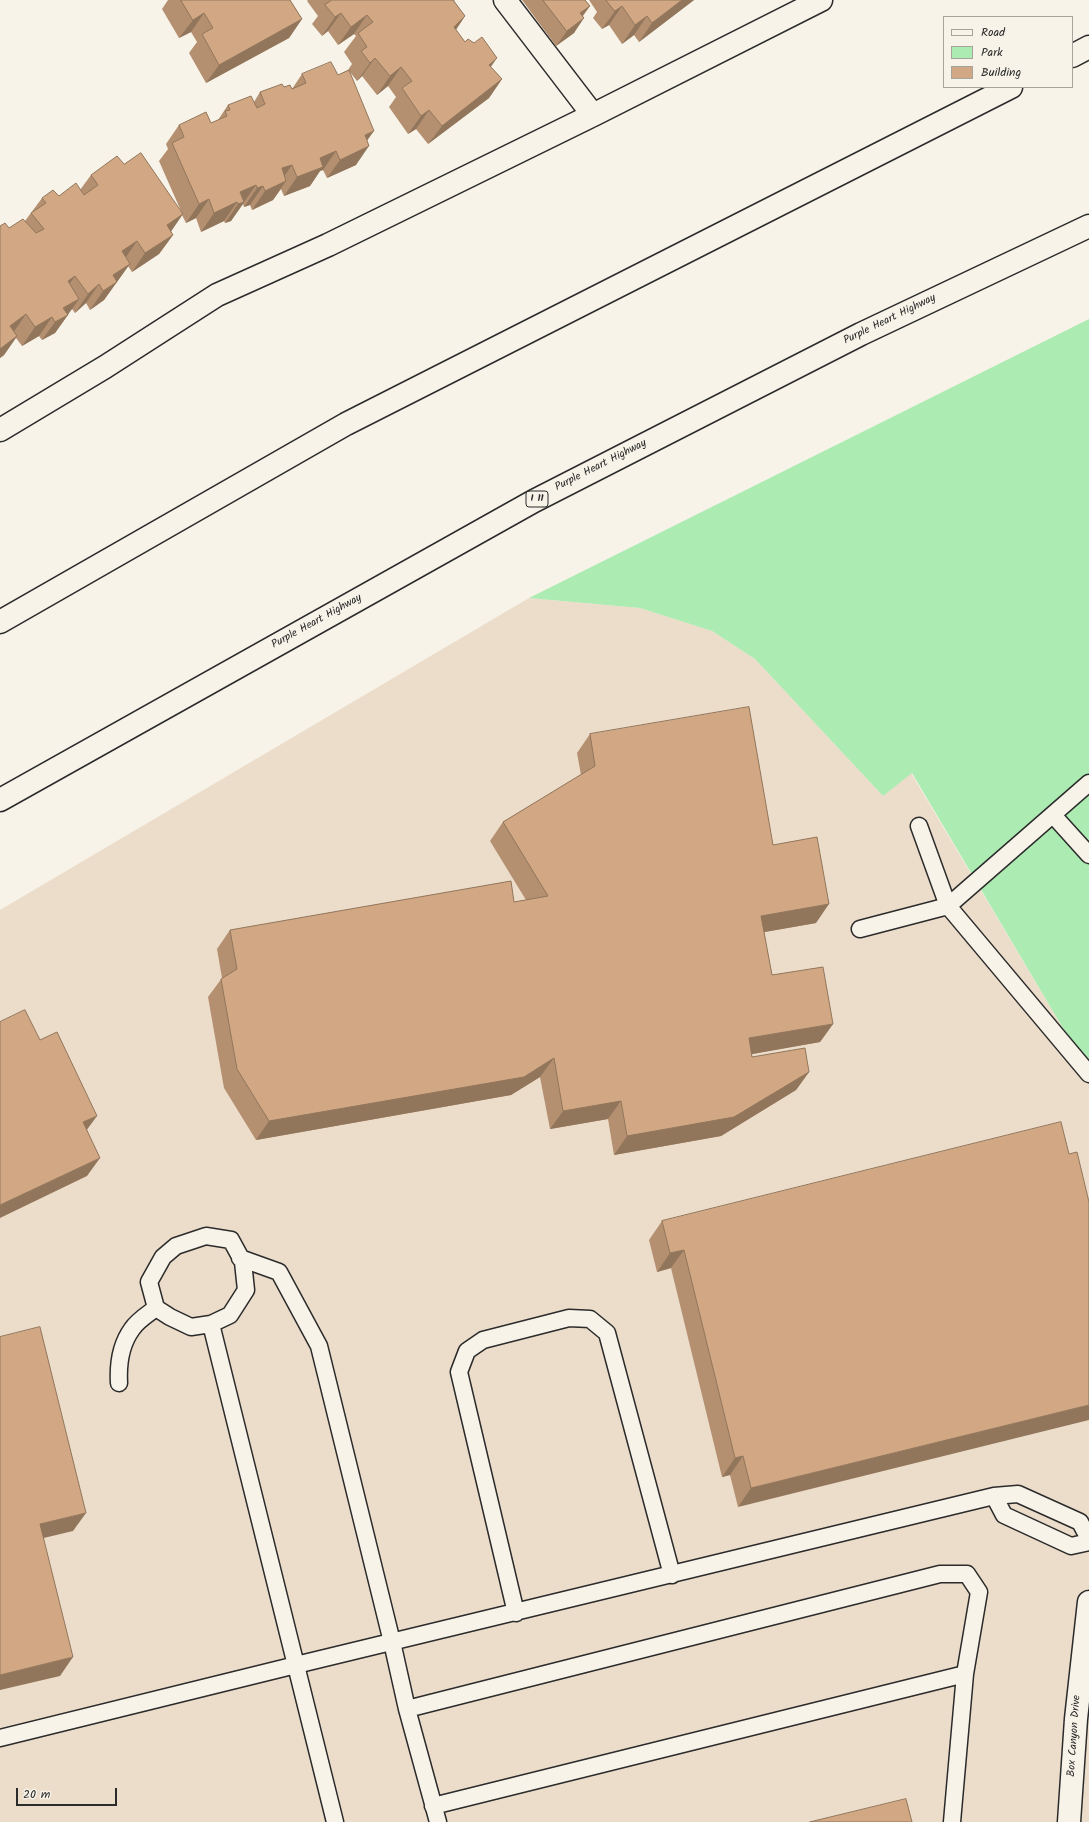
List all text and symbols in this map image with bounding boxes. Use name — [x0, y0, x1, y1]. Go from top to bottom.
legend — [943, 16, 1073, 88]
text: Road — [981, 23, 1005, 42]
text: Park — [981, 43, 1003, 62]
text: Building — [981, 63, 1021, 82]
street label: Purple Heart Highway — [842, 292, 938, 348]
street label: Purple Heart Highway — [553, 437, 649, 495]
road number: I 11 — [526, 491, 548, 507]
street label: Purple Heart Highway — [270, 592, 364, 652]
street label: Box Canyon Drive — [1066, 1695, 1084, 1777]
scale bar — [18, 1780, 119, 1806]
text: 20 m — [23, 1785, 50, 1804]

